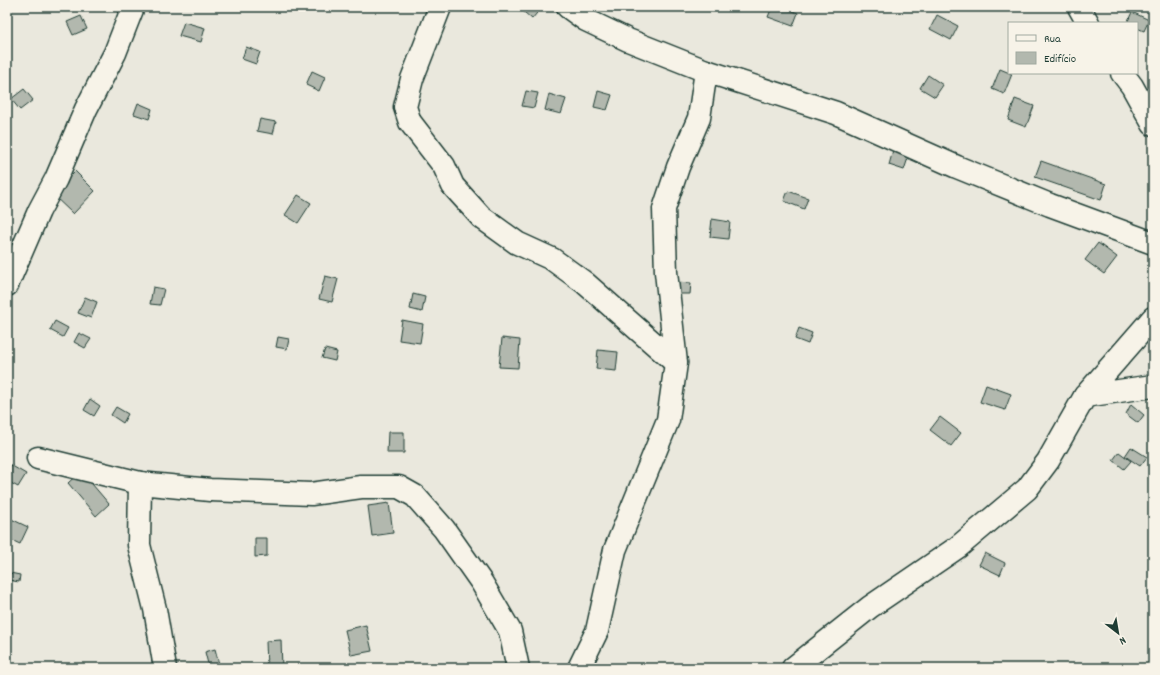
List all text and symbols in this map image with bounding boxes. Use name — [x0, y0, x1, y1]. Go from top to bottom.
legend — [1008, 22, 1138, 74]
text: Rua — [1044, 31, 1061, 48]
text: Edifício — [1044, 51, 1076, 68]
north arrow — [1098, 613, 1138, 653]
text: N — [1115, 632, 1129, 648]

